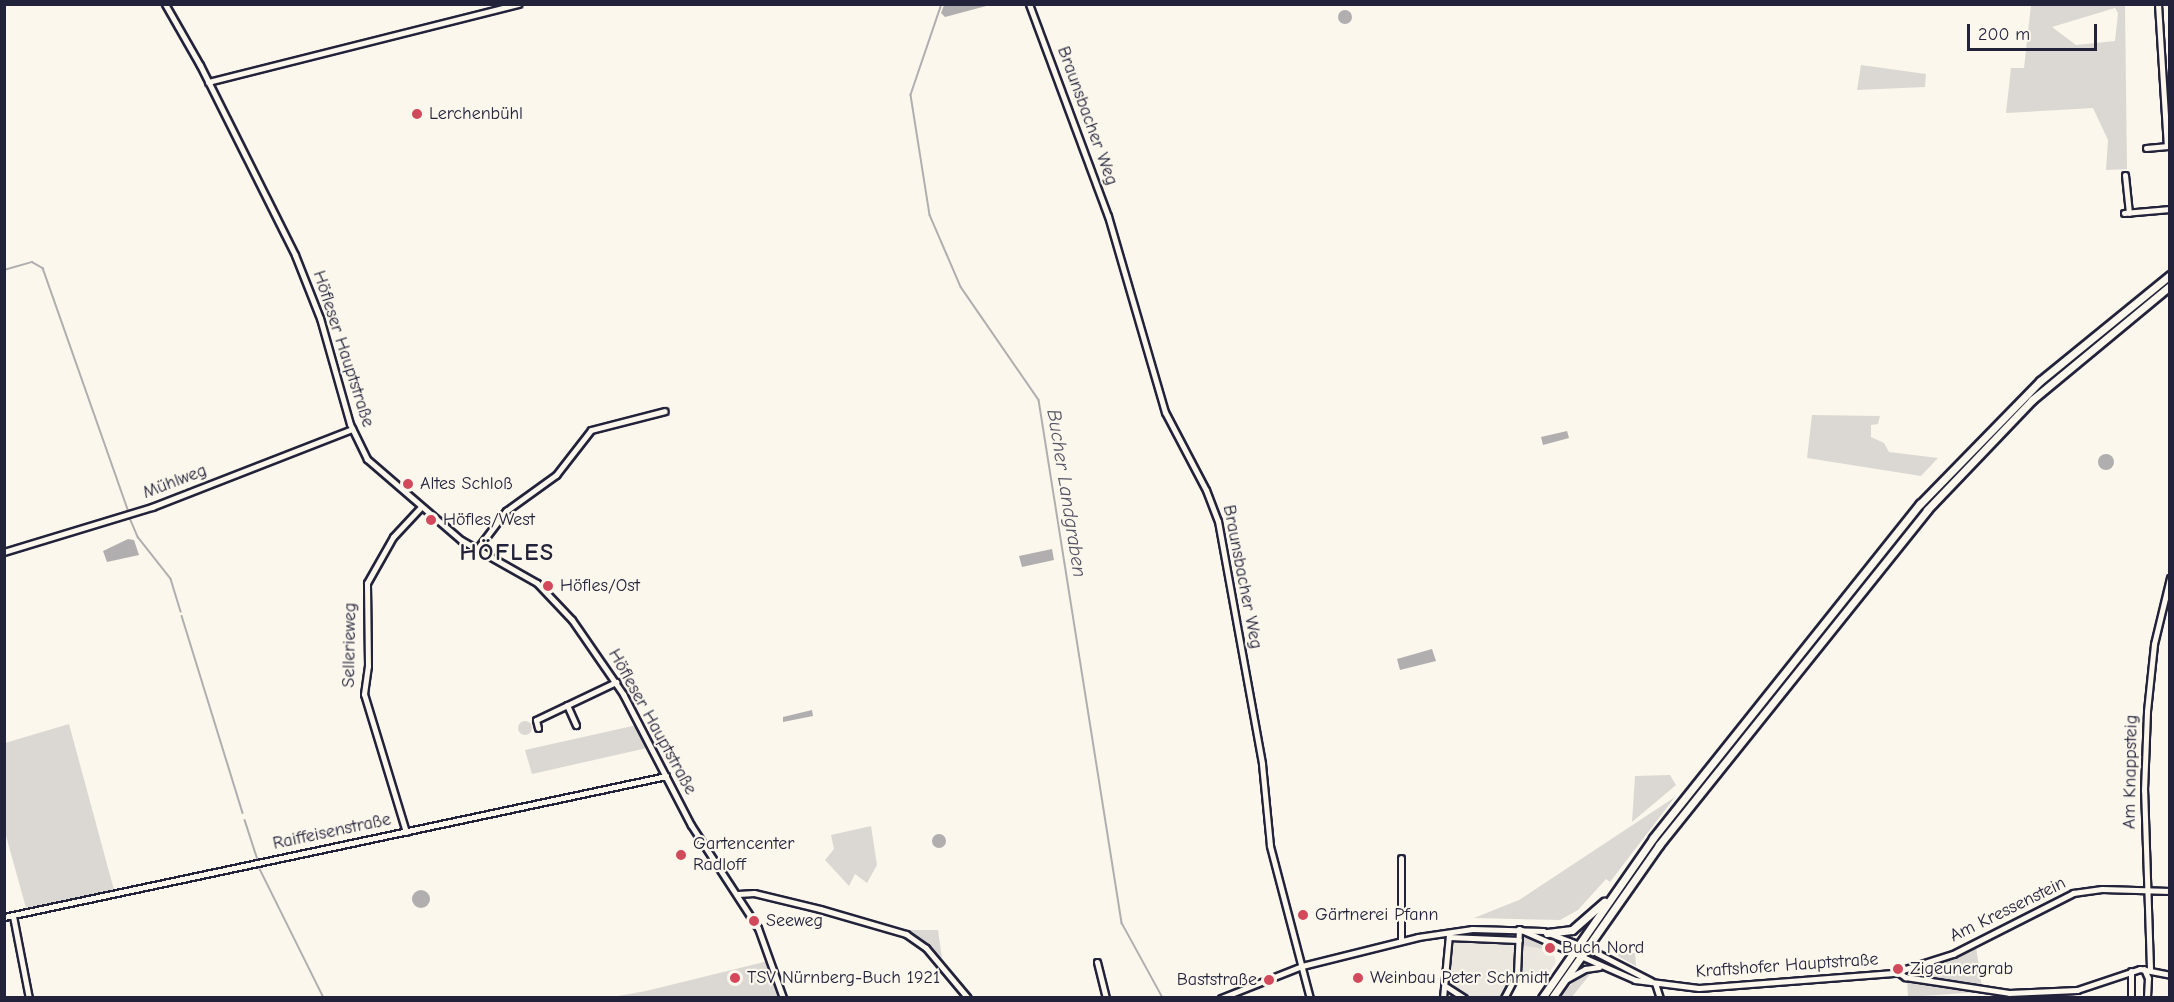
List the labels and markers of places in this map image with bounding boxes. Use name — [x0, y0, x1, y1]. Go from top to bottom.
place label: Lerchenbühl — [429, 103, 523, 125]
marker: Lerchenbühl — [410, 107, 424, 121]
place label: Altes Schloß — [420, 473, 513, 495]
marker: Altes Schloß — [401, 477, 415, 491]
place label: Höfles/West — [443, 509, 535, 531]
marker: Höfles/West — [424, 513, 438, 527]
place label: Höfles/Ost — [560, 575, 640, 597]
marker: Höfles/Ost — [541, 579, 555, 593]
place label: Gartencenter Radloff — [693, 834, 794, 876]
marker: Gartencenter Radloff — [674, 848, 688, 862]
place label: Gärtnerei Pfann — [1315, 904, 1438, 926]
marker: Gärtnerei Pfann — [1296, 908, 1310, 922]
place label: Seeweg — [766, 910, 823, 932]
marker: Seeweg — [747, 914, 761, 928]
place label: Buch Nord — [1562, 937, 1644, 959]
marker: Buch Nord — [1543, 941, 1557, 955]
place label: Zigeunergrab — [1910, 958, 2013, 980]
marker: Zigeunergrab — [1891, 962, 1905, 976]
place label: TSV Nürnberg-Buch 1921 — [747, 967, 940, 989]
place label: Weinbau Peter Schmidt — [1370, 967, 1549, 989]
place label: Baststraße — [1177, 969, 1257, 991]
marker: TSV Nürnberg-Buch 1921 — [728, 971, 742, 985]
marker: Weinbau Peter Schmidt — [1351, 971, 1365, 985]
marker: Baststraße — [1262, 973, 1276, 987]

